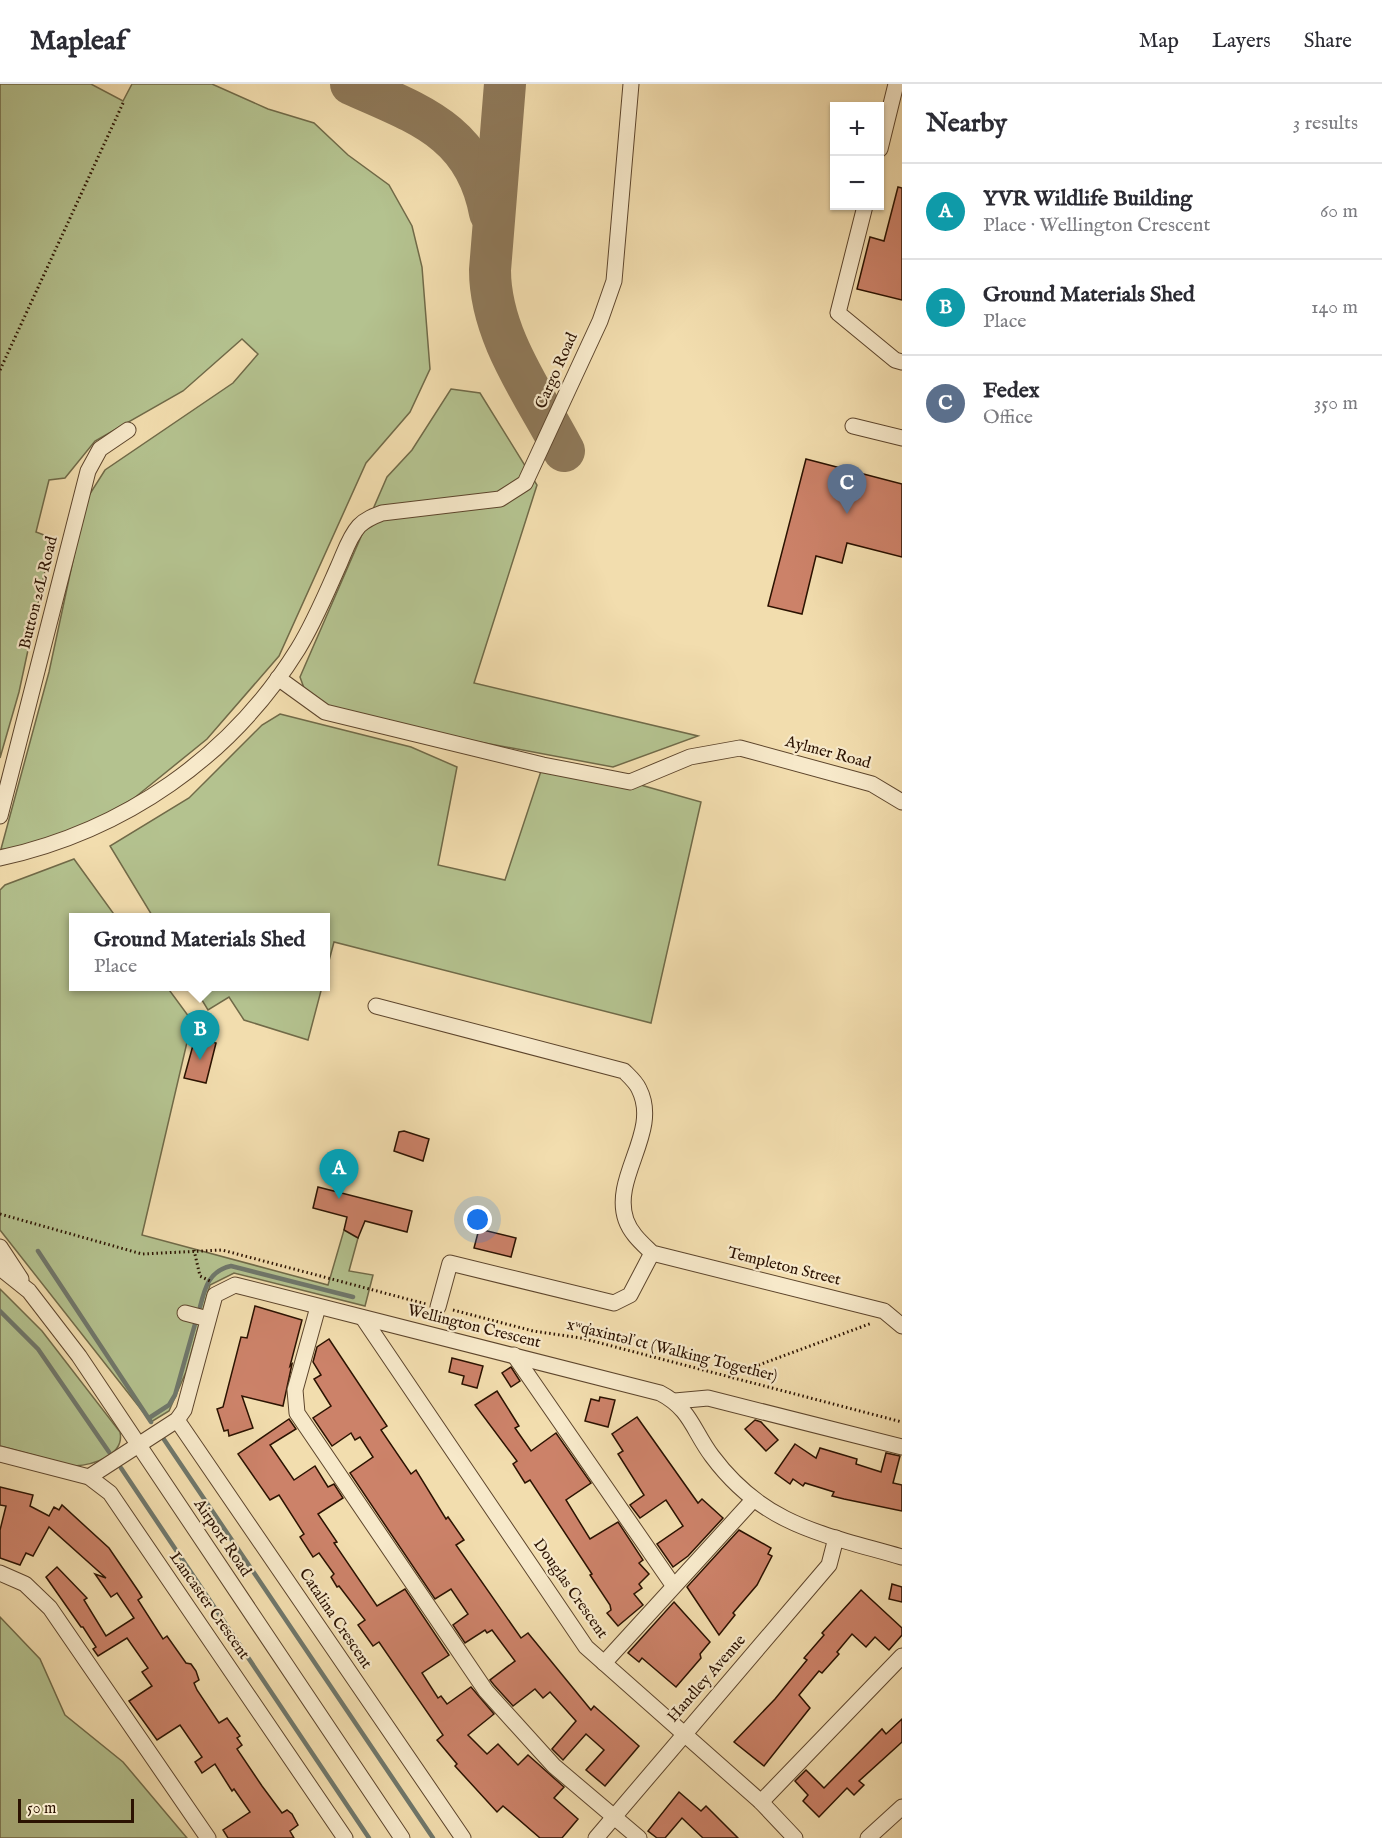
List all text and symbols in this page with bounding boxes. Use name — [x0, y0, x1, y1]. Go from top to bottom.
text: Mapleaf — [30, 24, 126, 59]
text: Map — [1139, 28, 1179, 55]
text: Layers — [1212, 28, 1271, 55]
text: Share — [1304, 28, 1352, 55]
map controls — [830, 102, 884, 210]
button: + — [830, 102, 884, 156]
text: Nearby — [926, 107, 1007, 140]
text: 3 results — [1293, 111, 1358, 136]
button: − — [830, 156, 884, 210]
text: YVR Wildlife Building — [983, 185, 1192, 213]
text: A — [939, 199, 952, 224]
text: 60 m — [1320, 199, 1358, 224]
text: Place · Wellington Crescent — [983, 213, 1210, 238]
text: Ground Materials Shed — [983, 281, 1195, 309]
text: B — [939, 295, 952, 320]
text: 140 m — [1311, 295, 1358, 320]
text: Place — [983, 309, 1026, 334]
street label: Cargo Road — [531, 329, 583, 412]
text: Fedex — [983, 377, 1039, 405]
text: C — [938, 391, 953, 416]
text: 350 m — [1314, 391, 1358, 416]
text: Office — [983, 405, 1033, 430]
pin: C — [828, 464, 866, 514]
street label: Button 26L Road — [15, 534, 63, 652]
street label: Aylmer Road — [782, 732, 873, 774]
popup — [69, 913, 330, 991]
text: Ground Materials Shed — [94, 926, 305, 954]
text: Place — [94, 954, 137, 979]
pin: B — [180, 1010, 220, 1060]
pin: A — [320, 1150, 358, 1199]
your location — [463, 1205, 492, 1234]
street label: Templeton Street — [725, 1243, 843, 1291]
street label: Wellington Crescent — [405, 1301, 543, 1353]
street label: xʷq̓axintəl̕ ct (Walking Together) — [565, 1315, 779, 1387]
street label: Airport Road — [188, 1495, 256, 1581]
street label: Douglas Crescent — [528, 1535, 612, 1643]
street label: Lancaster Crescent — [164, 1548, 254, 1664]
street label: Catalina Crescent — [294, 1565, 376, 1673]
street label: Handley Avenue — [663, 1631, 751, 1727]
scale bar — [18, 1796, 134, 1824]
text: 50 m — [27, 1799, 56, 1819]

